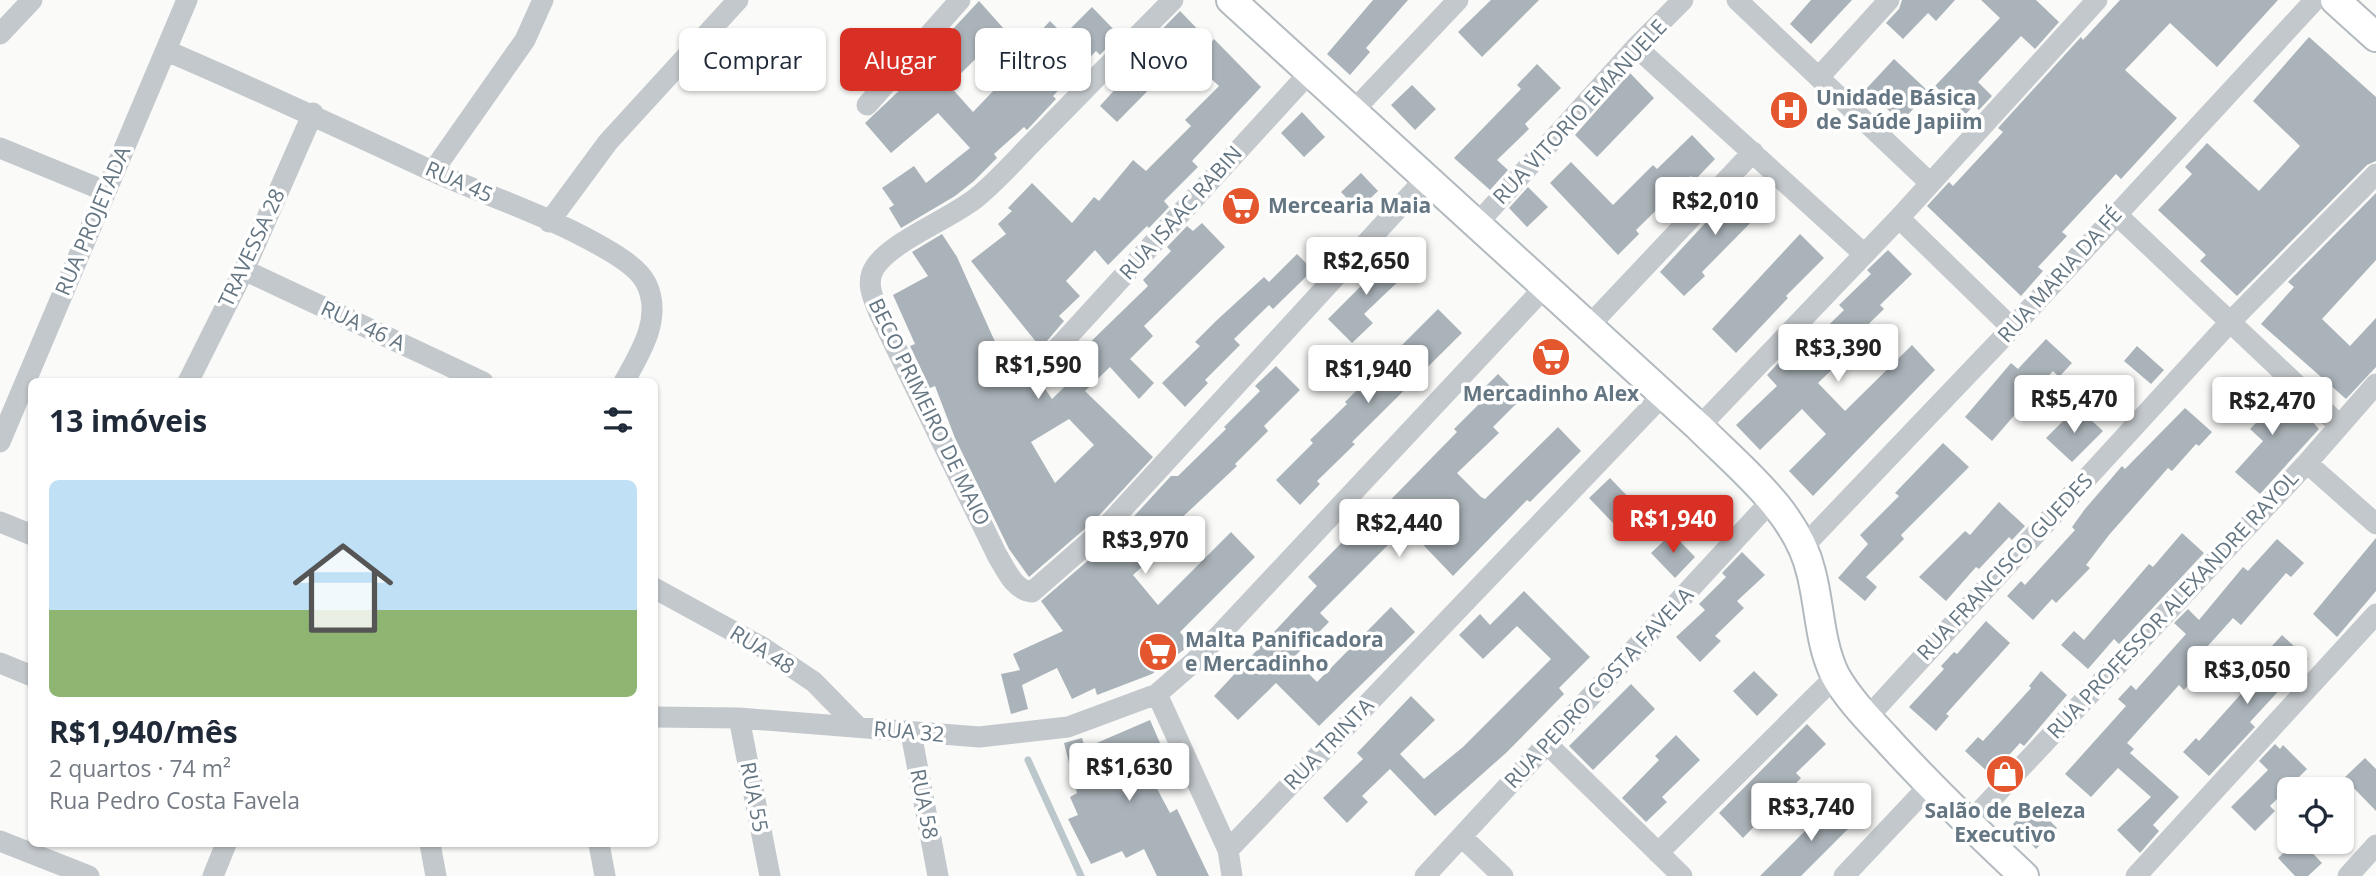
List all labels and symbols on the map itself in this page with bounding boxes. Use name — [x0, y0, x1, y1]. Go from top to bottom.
street label: RUA VITORIO EMANUELE — [1486, 13, 1672, 210]
place label: Unidade Básica de Saúde Japiim — [1816, 83, 1983, 135]
hospital icon: Unidade Básica de Saúde Japiim — [1768, 89, 1810, 131]
street label: RUA ISAAC RABIN — [1113, 139, 1248, 285]
street label: RUA PROJETADA — [48, 141, 136, 300]
street label: RUA 45 — [421, 154, 498, 208]
pin: R$2,010 — [1650, 177, 1780, 237]
street label: TRAVESSA 28 — [211, 184, 291, 311]
supermarket icon: Mercearia Maia — [1220, 185, 1262, 227]
place label: Mercearia Maia — [1268, 191, 1431, 219]
street label: RUA MARIA DA FÉ — [1991, 201, 2128, 348]
pin: R$2,650 — [1301, 238, 1431, 297]
street label: RUA 46 A — [317, 293, 411, 357]
street label: BECO PRIMEIRO DE MAIO — [863, 293, 997, 530]
pin: R$3,390 — [1773, 324, 1903, 384]
supermarket icon: Mercadinho Alex — [1530, 336, 1572, 378]
pin: R$1,590 — [973, 342, 1103, 401]
pin: R$1,940 — [1303, 346, 1433, 405]
pin: R$5,470 — [2009, 376, 2139, 435]
pin: R$2,470 — [2207, 378, 2337, 437]
place label: Mercadinho Alex — [1463, 379, 1640, 407]
street label: RUA PROFESSOR ALEXANDRE RAYOL — [2040, 464, 2304, 744]
street label: RUA FRANCISCO GUEDES — [1910, 467, 2098, 666]
pin: R$1,940 — [1608, 496, 1738, 555]
pin: R$2,440 — [1334, 500, 1464, 559]
pin: R$3,970 — [1080, 516, 1210, 576]
street label: RUA PEDRO COSTA FAVELA — [1498, 580, 1699, 794]
street label: RUA 48 — [725, 618, 800, 680]
place label: Malta Panificadora e Mercadinho — [1185, 625, 1384, 677]
supermarket icon: Malta Panificadora e Mercadinho — [1137, 631, 1179, 673]
pin: R$3,050 — [2182, 646, 2312, 706]
street label: RUA TRINTA — [1277, 691, 1380, 795]
street label: RUA 32 — [872, 714, 946, 748]
pin: R$1,630 — [1064, 744, 1194, 803]
shop icon: Salão de Beleza Executivo — [1984, 753, 2026, 795]
street label: RUA 55 — [734, 759, 776, 834]
street label: RUA 58 — [904, 766, 946, 841]
pin: R$3,740 — [1746, 784, 1876, 843]
place label: Salão de Beleza Executivo — [1924, 796, 2086, 848]

